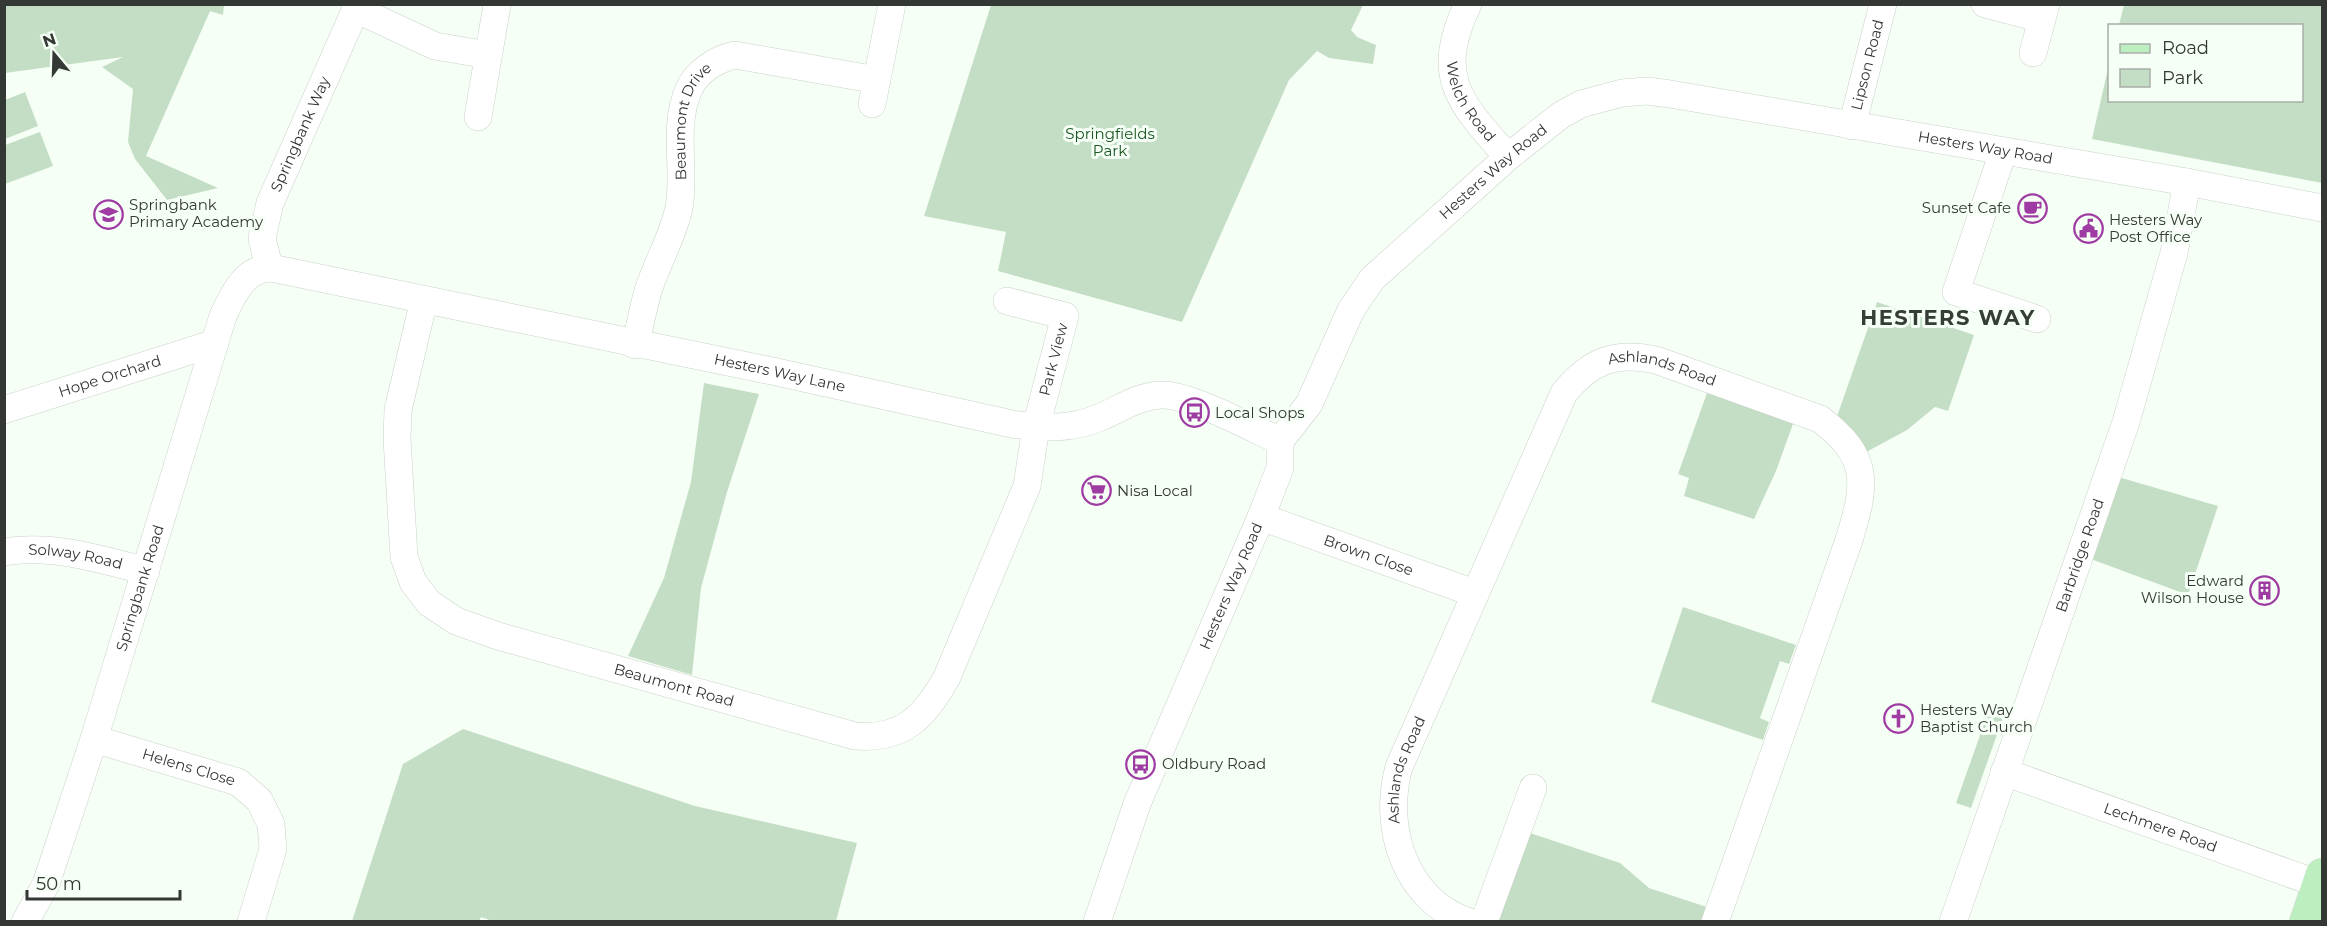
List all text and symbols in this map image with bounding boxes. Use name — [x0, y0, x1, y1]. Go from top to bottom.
street label: Lipson Road — [1846, 17, 1888, 112]
north arrow — [24, 24, 84, 84]
legend — [2108, 24, 2303, 102]
text: N — [40, 29, 58, 51]
text: Road — [2162, 37, 2209, 59]
street label: Beaumont Drive — [670, 58, 715, 180]
street label: Welch Road — [1443, 60, 1500, 145]
text: Park — [2162, 67, 2203, 89]
street label: Springbank Way — [266, 72, 334, 195]
street label: Hesters Way Road — [1435, 120, 1551, 223]
park label: Springfields Park — [1065, 124, 1155, 160]
street label: Hesters Way Road — [1917, 126, 2054, 168]
cafe icon: Sunset Cafe — [2016, 192, 2048, 224]
place label: Springbank Primary Academy — [129, 195, 264, 231]
school or university icon: Springbank Primary Academy — [92, 198, 124, 230]
place label: Sunset Cafe — [1922, 198, 2011, 217]
place label: Hesters Way Post Office — [2109, 210, 2203, 246]
public building icon: Hesters Way Post Office — [2072, 213, 2104, 245]
district label: HESTERS WAY — [1860, 305, 2036, 330]
street label: Park View — [1035, 320, 1072, 398]
street label: Ashlands Road — [1606, 347, 1719, 390]
street label: Hesters Way Lane — [712, 349, 847, 396]
street label: Hope Orchard — [56, 351, 163, 401]
bus stop icon: Local Shops — [1178, 397, 1210, 429]
place label: Local Shops — [1215, 403, 1305, 422]
supermarket icon: Nisa Local — [1080, 475, 1112, 507]
place label: Nisa Local — [1117, 481, 1193, 500]
street label: Barbridge Road — [2051, 496, 2108, 614]
street label: Hesters Way Road — [1195, 519, 1266, 652]
street label: Springbank Road — [111, 522, 168, 653]
street label: Brown Close — [1321, 530, 1416, 580]
street label: Solway Road — [28, 540, 125, 573]
place label: Edward Wilson House — [2141, 571, 2244, 607]
building icon: Edward Wilson House — [2249, 574, 2281, 606]
street label: Beaumont Road — [612, 659, 736, 711]
place label: Hesters Way Baptist Church — [1920, 700, 2033, 736]
church icon: Hesters Way Baptist Church — [1883, 703, 1915, 735]
street label: Ashlands Road — [1384, 713, 1429, 825]
street label: Helens Close — [140, 744, 238, 790]
bus stop icon: Oldbury Road — [1125, 748, 1157, 780]
place label: Oldbury Road — [1162, 754, 1266, 773]
street label: Lechmere Road — [2101, 798, 2220, 856]
scale bar — [27, 863, 180, 901]
text: 50 m — [36, 873, 82, 895]

